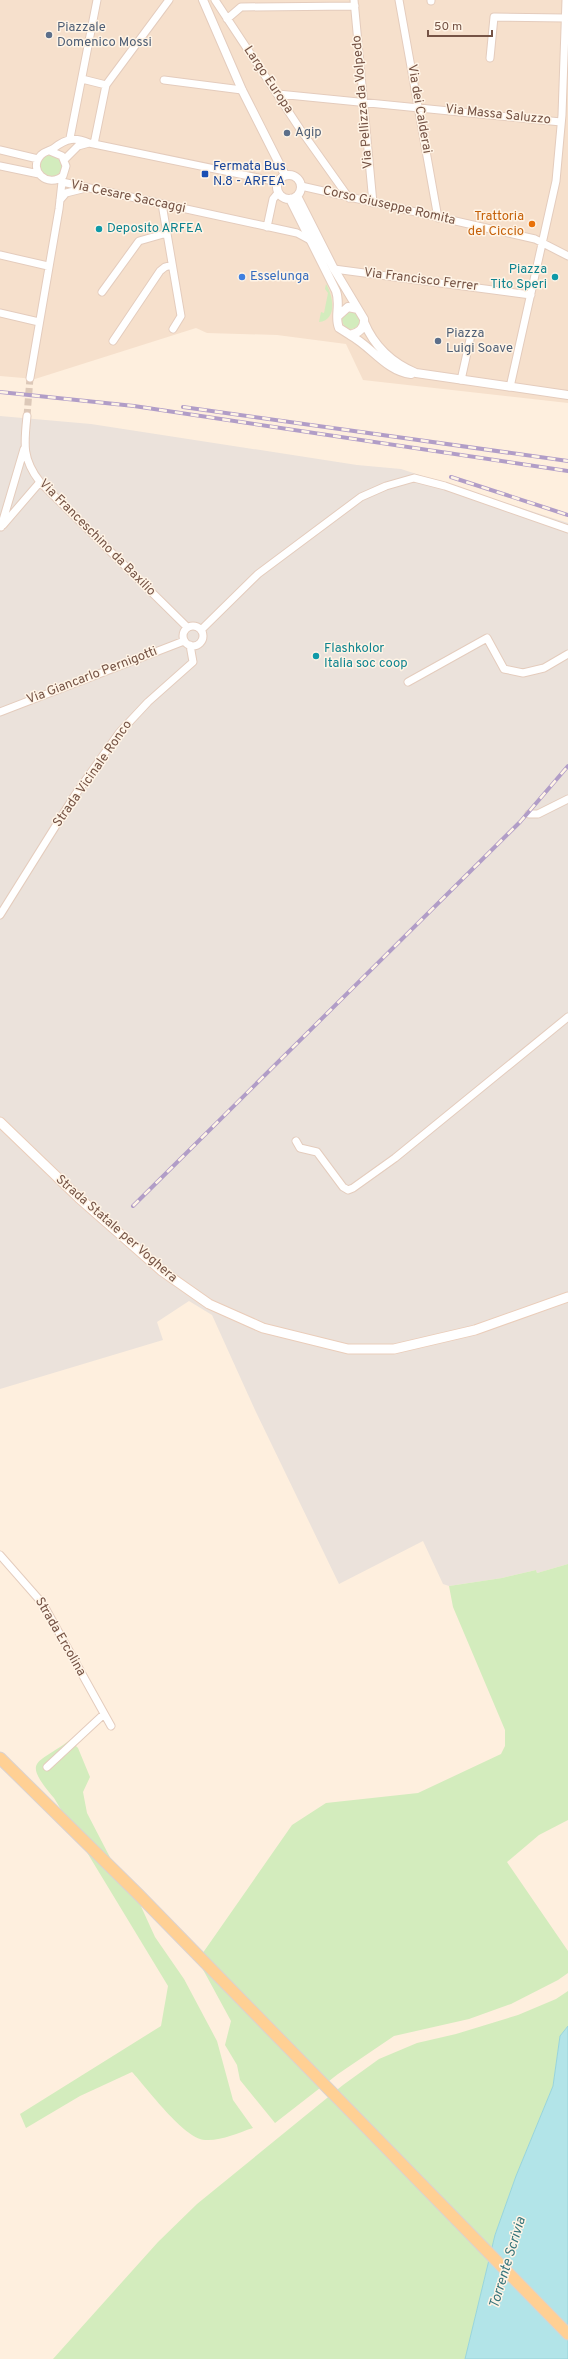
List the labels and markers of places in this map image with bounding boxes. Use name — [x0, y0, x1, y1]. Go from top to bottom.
place label: Piazzale Domenico Mossi — [57, 20, 152, 51]
marker: Piazzale Domenico Mossi — [44, 30, 54, 40]
place label: Agip — [295, 125, 322, 141]
marker: Agip — [282, 128, 292, 138]
place label: Fermata Bus N.8 - ARFEA — [213, 159, 286, 190]
marker: Fermata Bus N.8 - ARFEA — [200, 169, 210, 179]
place label: Trattoria del Ciccio — [468, 209, 524, 240]
marker: Trattoria del Ciccio — [527, 219, 537, 229]
place label: Deposito ARFEA — [107, 221, 203, 237]
marker: Deposito ARFEA — [94, 224, 104, 234]
place label: Piazza Tito Speri — [490, 262, 547, 293]
place label: Esselunga — [250, 269, 309, 285]
marker: Esselunga — [237, 272, 247, 282]
marker: Piazza Tito Speri — [550, 272, 560, 282]
place label: Piazza Luigi Soave — [446, 326, 513, 357]
marker: Piazza Luigi Soave — [433, 336, 443, 346]
place label: Flashkolor Italia soc coop — [324, 641, 408, 672]
marker: Flashkolor Italia soc coop — [311, 651, 321, 661]

